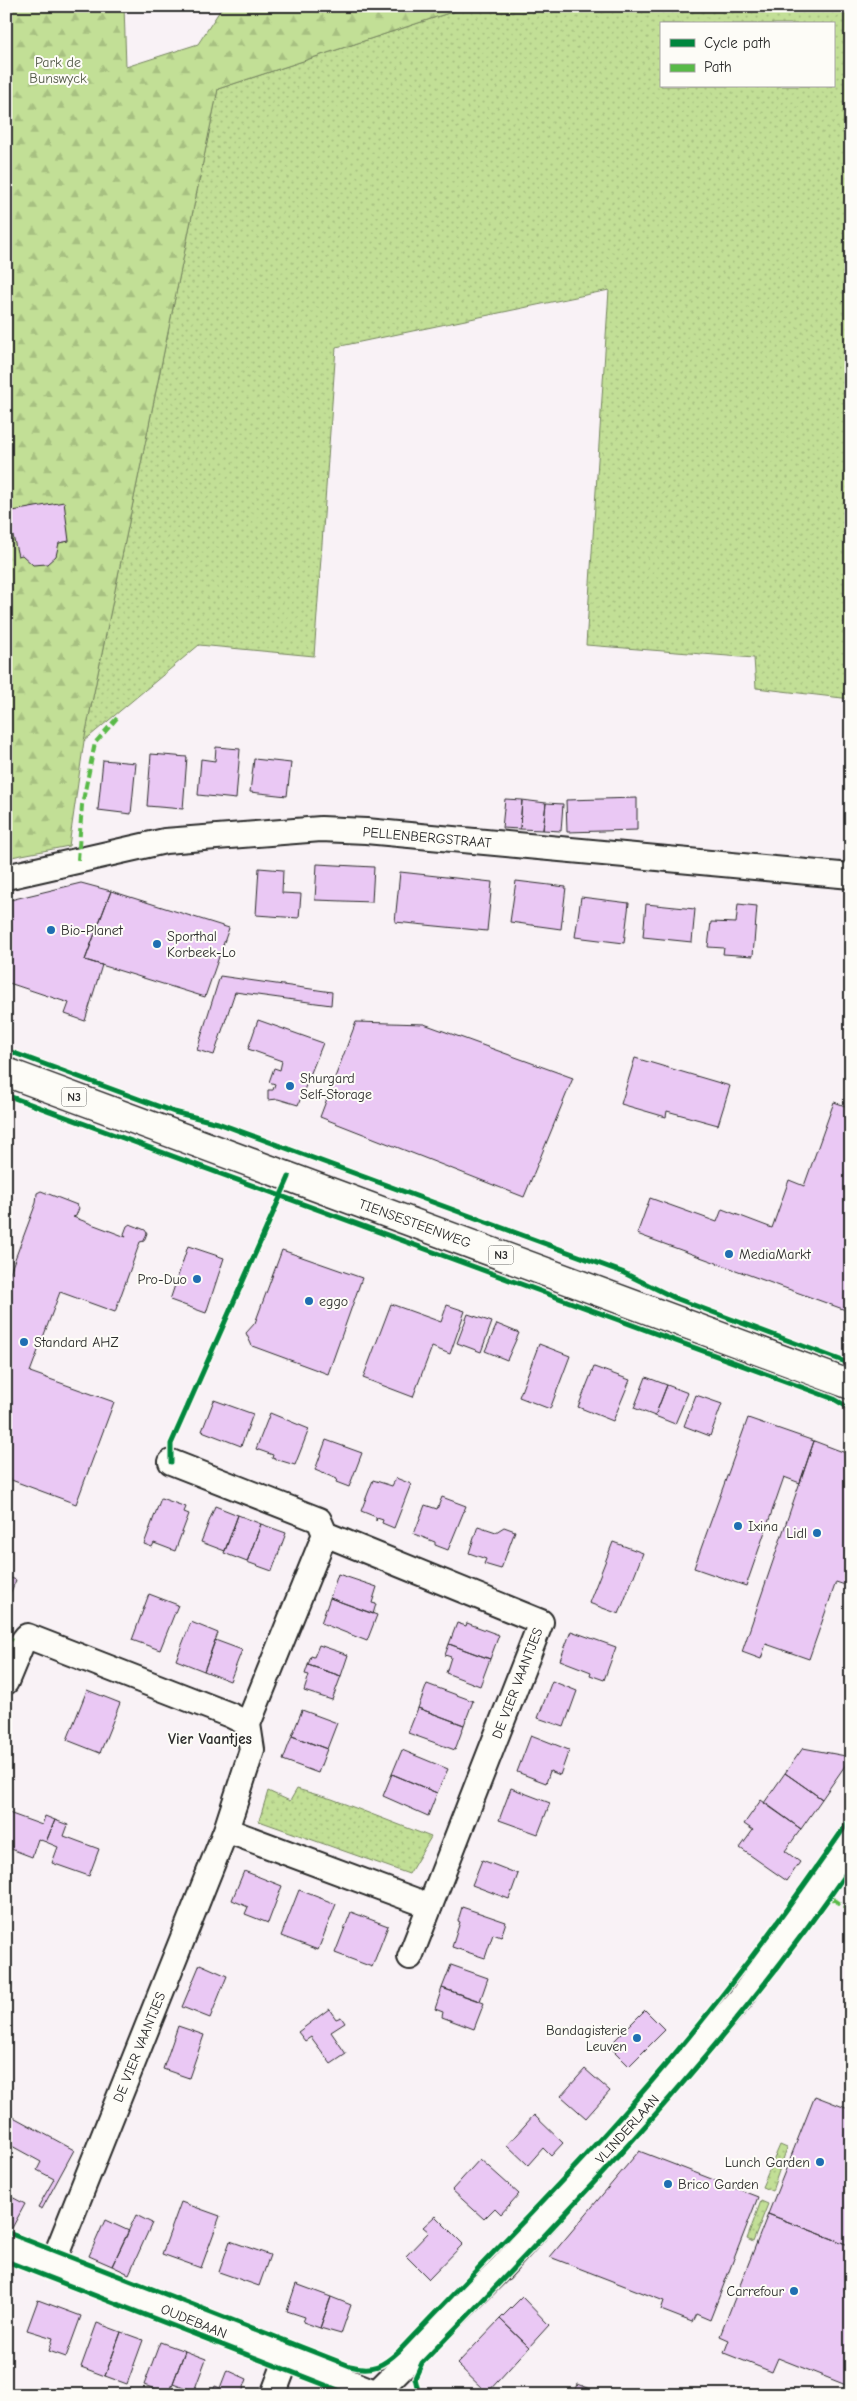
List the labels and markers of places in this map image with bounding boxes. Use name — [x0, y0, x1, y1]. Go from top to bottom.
place label: Bio-Planet — [61, 922, 124, 939]
marker: Bio-Planet — [45, 924, 57, 936]
place label: Sporthal Korbeek-Lo — [167, 928, 236, 961]
marker: Sporthal Korbeek-Lo — [151, 938, 163, 950]
place label: Shurgard Self-Storage — [300, 1070, 372, 1103]
marker: Shurgard Self-Storage — [284, 1080, 296, 1092]
place label: MediaMarkt — [739, 1246, 812, 1263]
marker: MediaMarkt — [723, 1248, 735, 1260]
place label: Pro-Duo — [137, 1271, 187, 1288]
marker: Pro-Duo — [191, 1273, 203, 1285]
place label: eggo — [319, 1293, 348, 1310]
marker: eggo — [303, 1295, 315, 1307]
place label: Standard AHZ — [34, 1334, 119, 1351]
marker: Standard AHZ — [18, 1336, 30, 1348]
place label: Ixina — [748, 1518, 778, 1535]
marker: Ixina — [732, 1520, 744, 1532]
place label: Lidl — [786, 1525, 807, 1542]
marker: Lidl — [811, 1527, 823, 1539]
place label: Bandagisterie Leuven — [546, 2022, 627, 2055]
marker: Bandagisterie Leuven — [631, 2032, 643, 2044]
place label: Lunch Garden — [725, 2154, 810, 2171]
marker: Lunch Garden — [814, 2156, 826, 2168]
place label: Brico Garden — [678, 2176, 759, 2193]
marker: Brico Garden — [662, 2178, 674, 2190]
place label: Carrefour — [727, 2283, 784, 2300]
marker: Carrefour — [788, 2285, 800, 2297]

